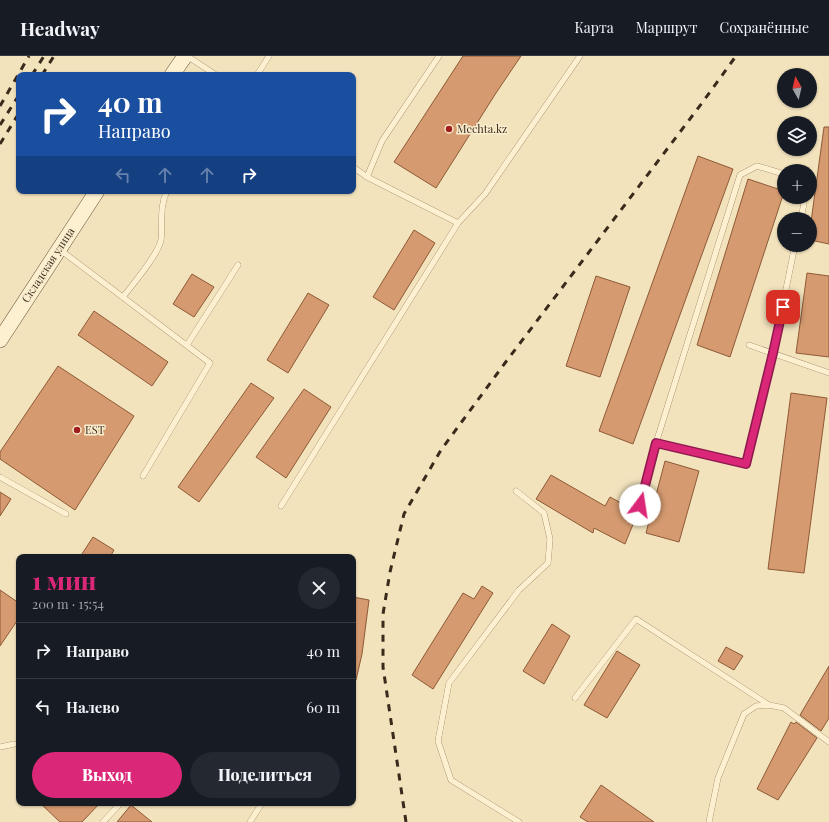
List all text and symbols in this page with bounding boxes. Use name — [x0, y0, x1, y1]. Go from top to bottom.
text: Headway — [20, 15, 100, 41]
text: Карта — [574, 18, 614, 37]
text: Маршрут — [636, 18, 698, 37]
text: Сохранённые — [720, 18, 809, 37]
north arrow — [777, 68, 817, 108]
map controls — [777, 68, 817, 252]
text: 40 m — [98, 83, 163, 120]
icon: right — [32, 88, 84, 140]
button: layers — [777, 116, 817, 156]
text: Направо — [98, 119, 171, 143]
place label: Mechta.kz — [457, 121, 507, 136]
marker: Mechta.kz — [444, 124, 454, 134]
icon: left — [112, 164, 134, 186]
icon: ahead — [154, 164, 176, 186]
icon: ahead — [196, 164, 218, 186]
icon: right — [238, 164, 260, 186]
button: + — [777, 164, 817, 204]
button: − — [777, 212, 817, 252]
street label: Складская улица — [18, 224, 78, 305]
pin — [766, 290, 800, 324]
icon: arrive — [772, 296, 794, 318]
place label: EST — [85, 422, 105, 437]
marker: EST — [72, 425, 82, 435]
position arrow — [619, 484, 661, 526]
text: 1 мин — [32, 564, 96, 596]
button: close — [298, 567, 340, 609]
text: 200 m · 15:54 — [32, 595, 104, 612]
icon: right — [32, 640, 54, 662]
text: Направо — [66, 641, 129, 661]
text: 40 m — [307, 641, 340, 661]
icon: left — [32, 696, 54, 718]
text: Налево — [66, 697, 119, 717]
text: 60 m — [306, 697, 340, 717]
button: Выход — [32, 752, 182, 798]
button: Поделиться — [190, 752, 340, 798]

